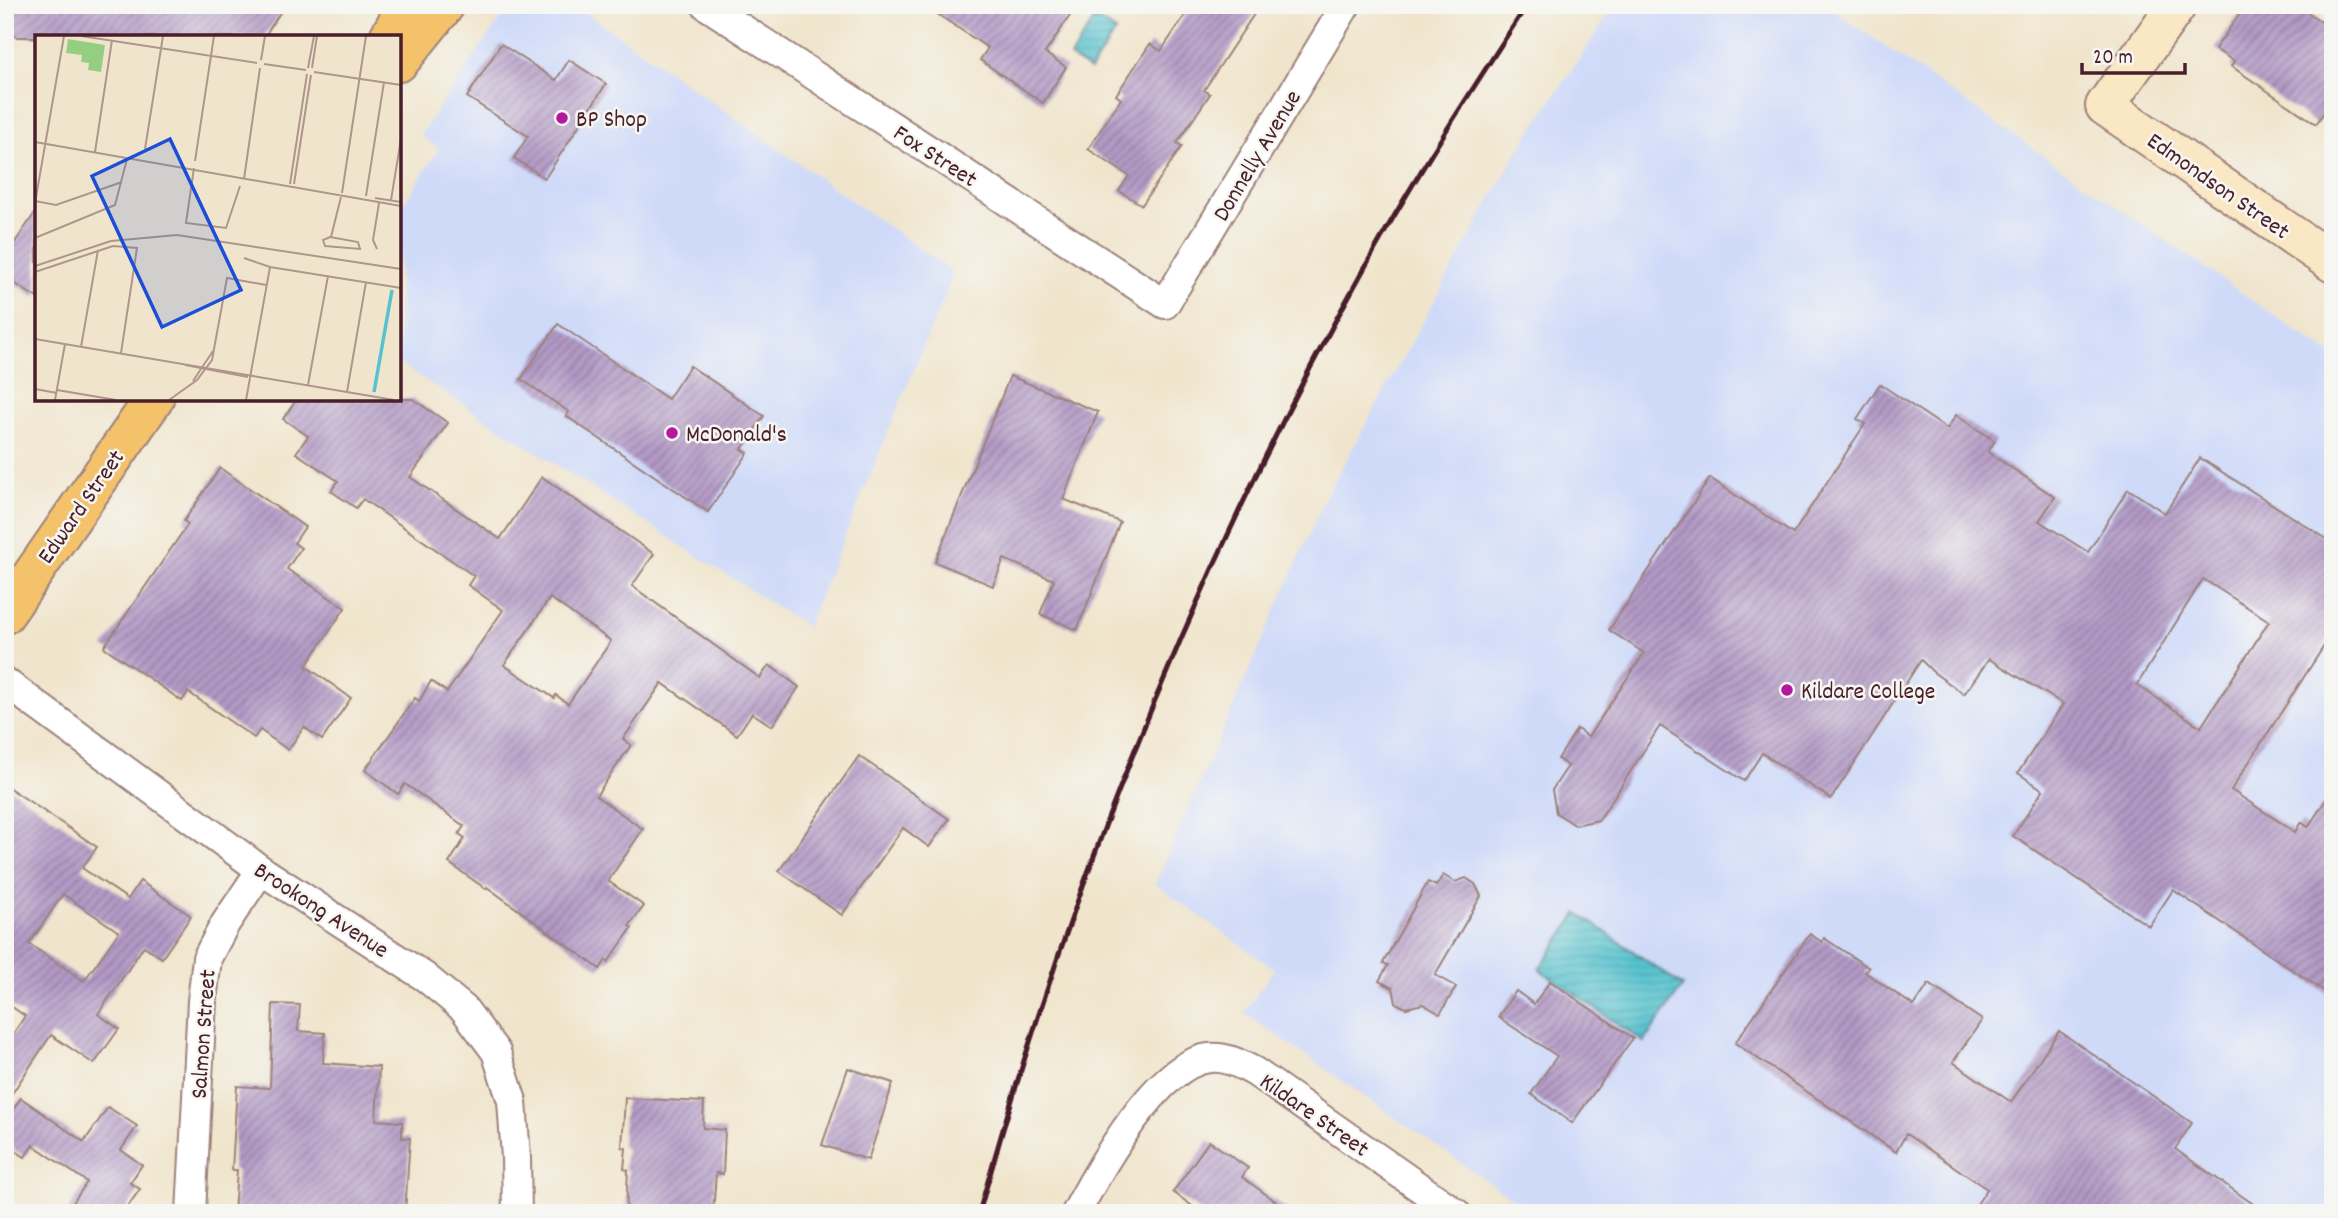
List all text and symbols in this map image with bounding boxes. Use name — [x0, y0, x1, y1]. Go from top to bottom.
scale bar — [2082, 32, 2186, 76]
inset map — [35, 35, 401, 401]
text: 20 m — [2093, 44, 2133, 74]
street label: Donnelly Avenue — [1206, 84, 1311, 229]
place label: BP Shop — [576, 104, 647, 138]
marker: BP Shop — [554, 110, 570, 126]
street label: Fox Street — [886, 118, 983, 197]
street label: Edmondson Street — [2139, 126, 2296, 249]
place label: McDonald's — [686, 419, 787, 453]
marker: McDonald's — [664, 425, 680, 441]
street label: Edward Street — [30, 443, 135, 572]
place label: Kildare College — [1801, 676, 1935, 710]
marker: Kildare College — [1779, 682, 1795, 698]
street label: Brookong Avenue — [246, 855, 395, 968]
street label: Salmon Street — [184, 968, 226, 1100]
street label: Kildare Street — [1252, 1066, 1375, 1167]

